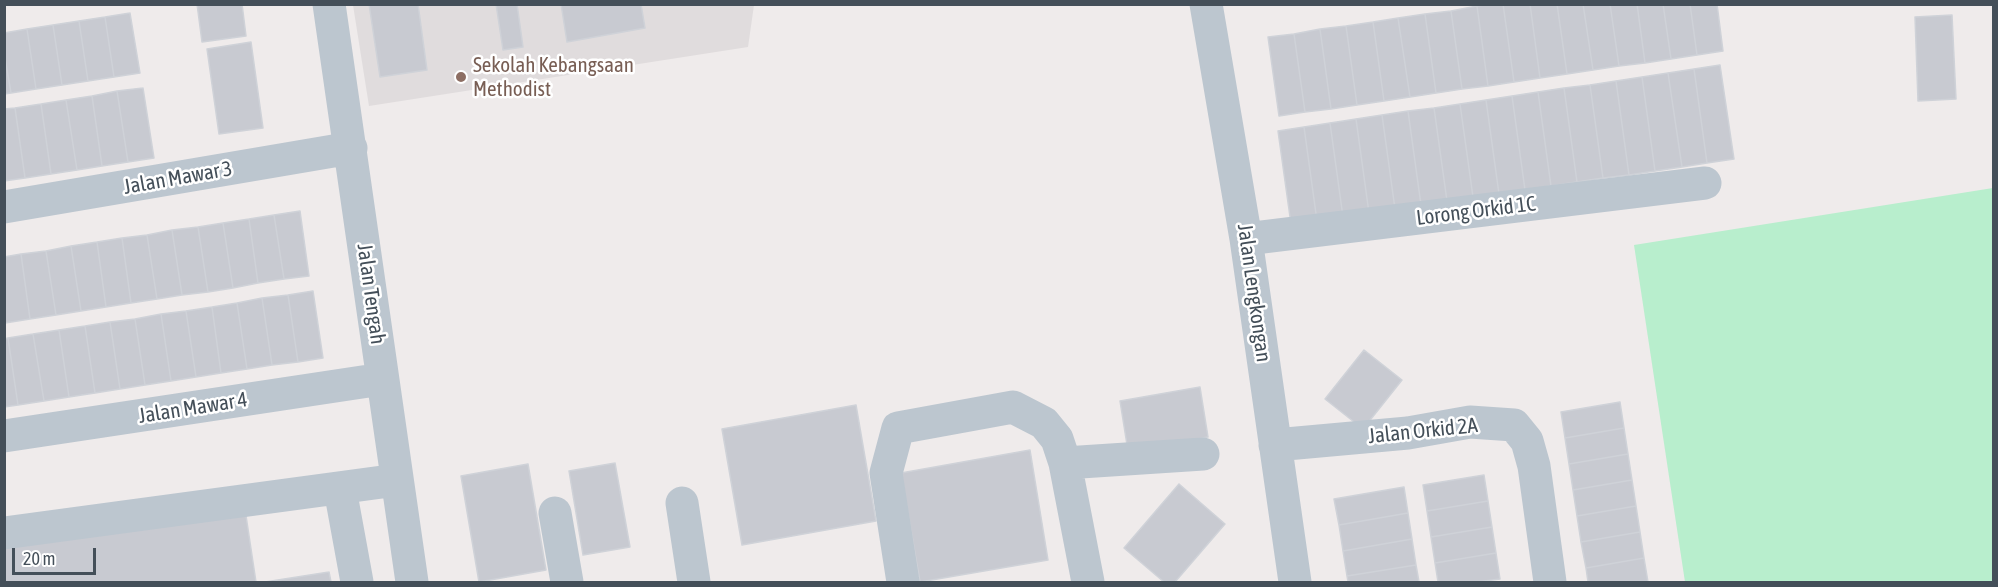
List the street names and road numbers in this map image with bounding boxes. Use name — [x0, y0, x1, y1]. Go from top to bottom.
street label: Jalan Mawar 3 — [122, 156, 234, 200]
street label: Lorong Orkid 1C — [1415, 191, 1537, 231]
street label: Jalan Lengkongan — [1232, 222, 1276, 364]
street label: Jalan Tengah — [351, 242, 391, 346]
street label: Jalan Mawar 4 — [137, 387, 249, 429]
street label: Jalan Orkid 2A — [1367, 413, 1479, 449]

